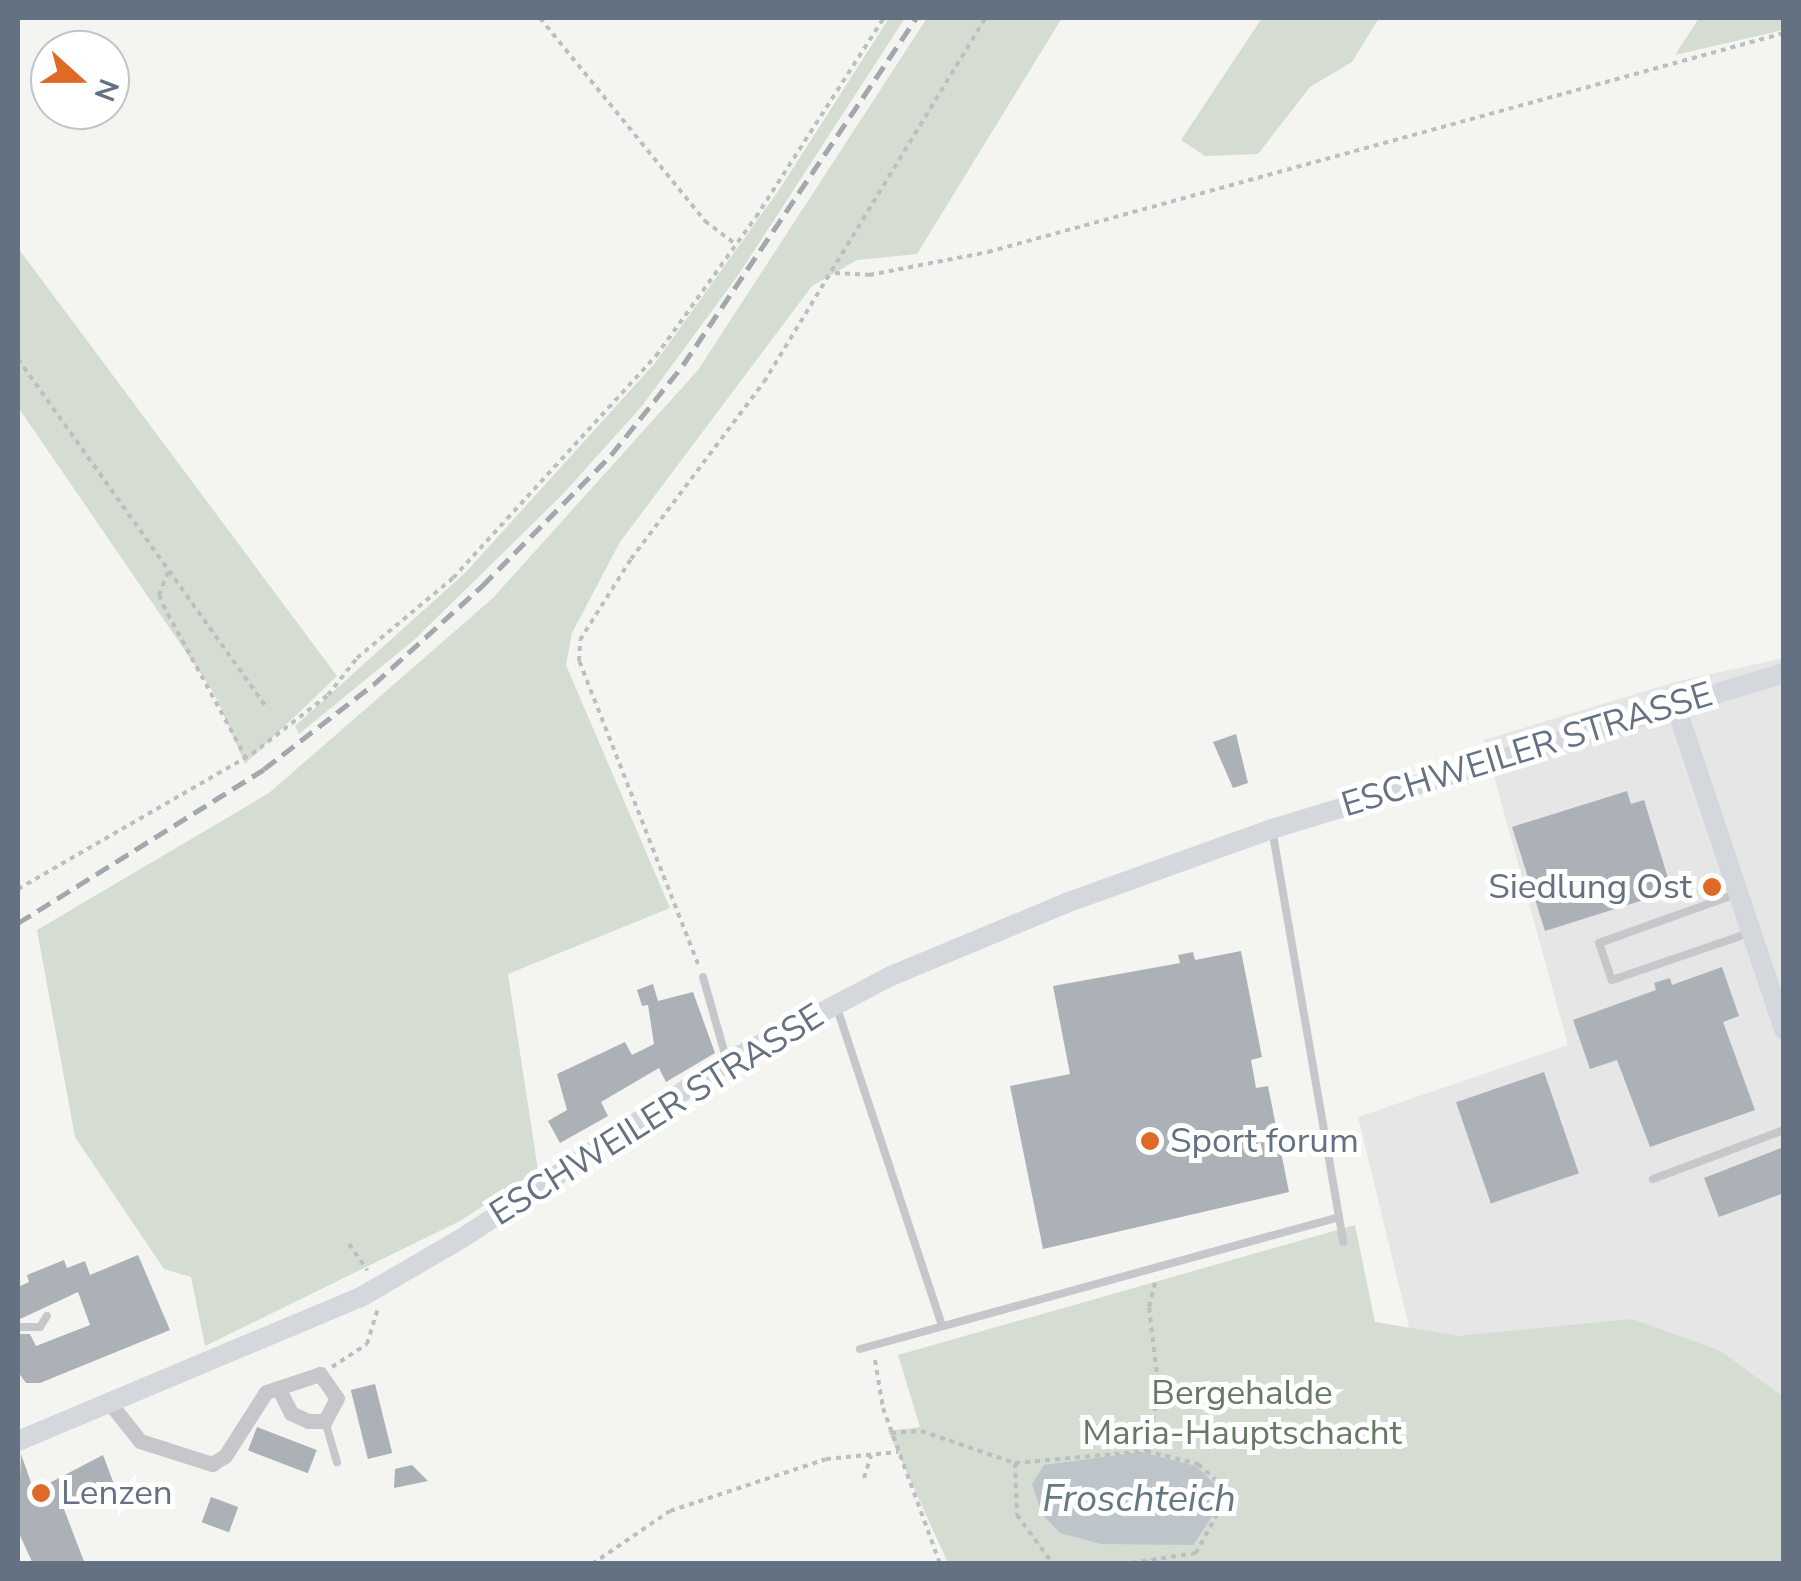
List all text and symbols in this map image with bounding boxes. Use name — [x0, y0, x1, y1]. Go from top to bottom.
north arrow — [30, 30, 130, 130]
text: N — [85, 73, 128, 107]
street label: ESCHWEILER STRASSE — [1337, 674, 1717, 826]
place label: Siedlung Ost — [1488, 866, 1692, 908]
marker: Siedlung Ost — [1701, 876, 1723, 898]
street label: ESCHWEILER STRASSE — [482, 995, 832, 1235]
place label: Sport forum — [1170, 1120, 1359, 1162]
marker: Sport forum — [1139, 1130, 1161, 1152]
park label: Bergehalde Maria-Hauptschacht — [1082, 1372, 1402, 1454]
place label: Lenzen — [61, 1472, 173, 1514]
water label: Froschteich — [1042, 1476, 1236, 1522]
marker: Lenzen — [30, 1482, 52, 1504]

